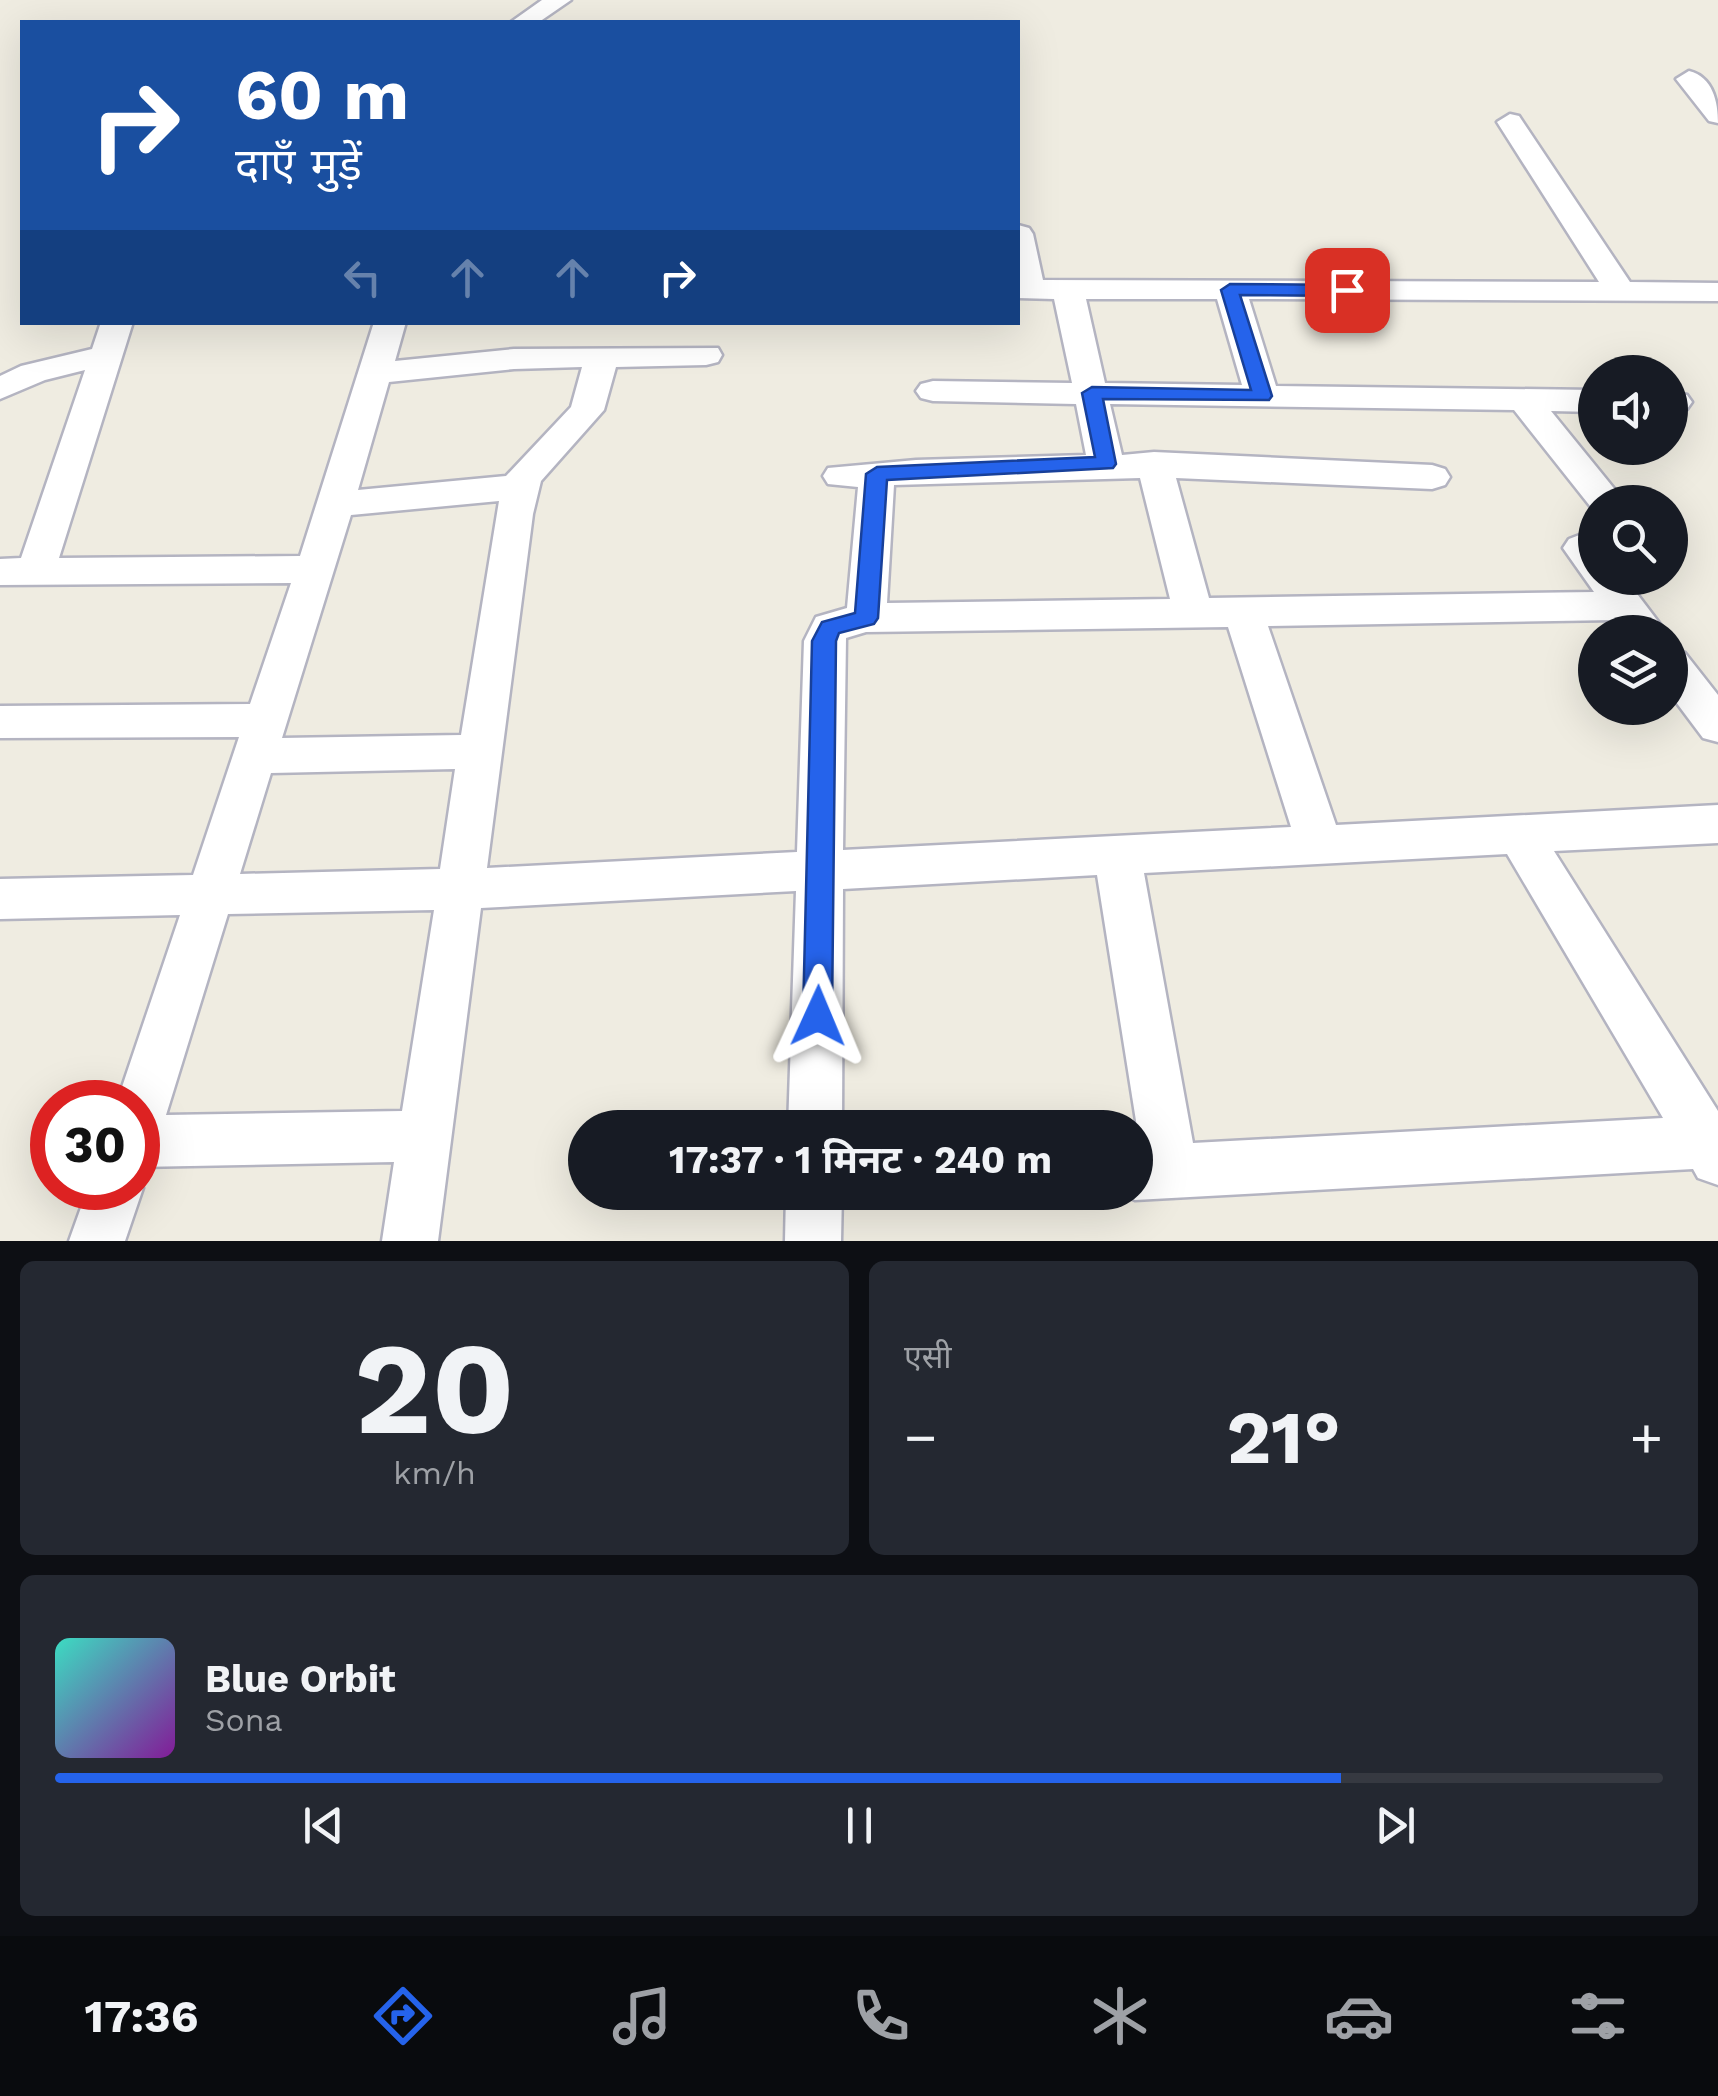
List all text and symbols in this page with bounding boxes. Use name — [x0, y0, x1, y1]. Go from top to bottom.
text: 60 m — [235, 54, 409, 136]
icon: right — [70, 60, 200, 190]
text: दाएँ मुड़ें — [235, 138, 362, 191]
pin — [1305, 248, 1390, 333]
icon: left — [335, 250, 390, 305]
icon: ahead — [440, 250, 495, 305]
icon: ahead — [545, 250, 600, 305]
icon: right — [650, 250, 705, 305]
icon: arrive — [1320, 263, 1375, 318]
map controls — [1578, 355, 1688, 725]
button: sound — [1578, 355, 1688, 465]
button: search — [1578, 485, 1688, 595]
button: layers — [1578, 615, 1688, 725]
position arrow — [766, 964, 870, 1068]
speed limit sign: 30 — [30, 1080, 160, 1210]
text: 17:37 · 1 मिनट · 240 m — [669, 1138, 1052, 1182]
text: 20 — [354, 1312, 515, 1465]
text: एसी — [904, 1338, 952, 1376]
text: 21° — [1226, 1393, 1341, 1481]
text: − — [904, 1405, 937, 1469]
text: + — [1630, 1405, 1663, 1469]
text: km/h — [393, 1454, 476, 1492]
text: Blue Orbit — [205, 1657, 396, 1701]
text: Sona — [205, 1701, 283, 1739]
icon: previous — [296, 1798, 351, 1853]
icon: pause — [832, 1798, 887, 1853]
icon: next — [1368, 1798, 1423, 1853]
icon: directions — [368, 1981, 438, 2051]
icon: music — [607, 1981, 677, 2051]
icon: phone — [846, 1981, 916, 2051]
icon: climate — [1085, 1981, 1155, 2051]
icon: car — [1324, 1981, 1394, 2051]
icon: filters — [1563, 1981, 1633, 2051]
text: 17:36 — [85, 1990, 199, 2043]

